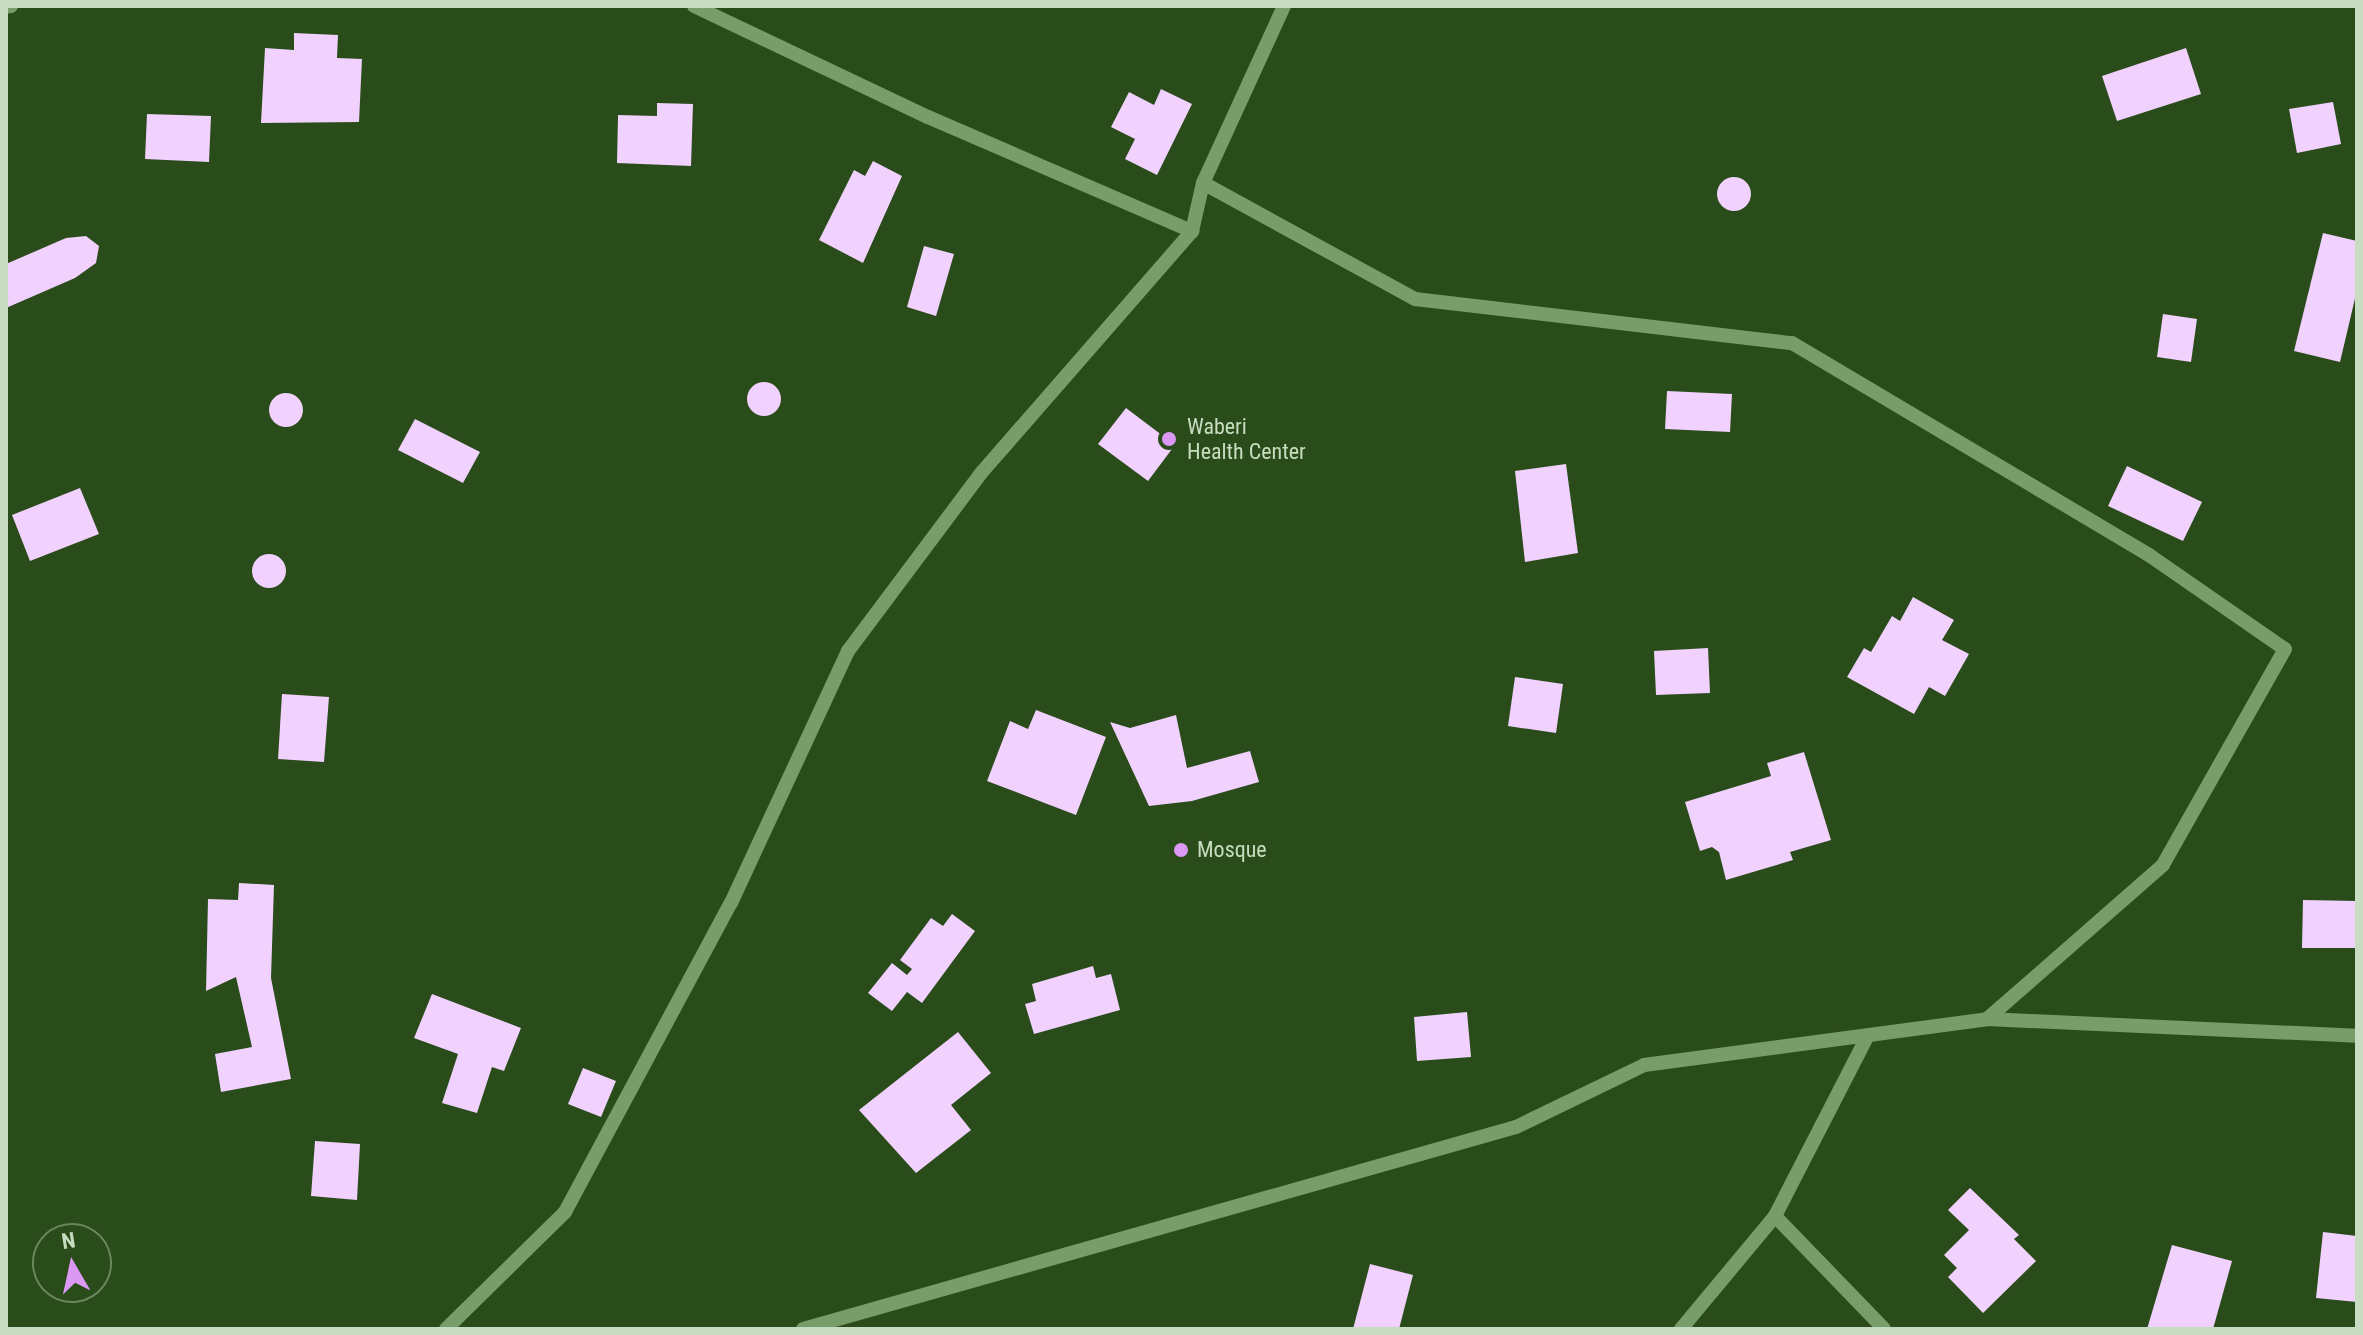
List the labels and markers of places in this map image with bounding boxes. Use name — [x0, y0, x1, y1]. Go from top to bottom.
place label: Waberi Health Center — [1187, 413, 1306, 464]
marker: Waberi Health Center — [1158, 428, 1180, 450]
place label: Mosque — [1197, 837, 1267, 863]
marker: Mosque — [1172, 841, 1190, 859]

